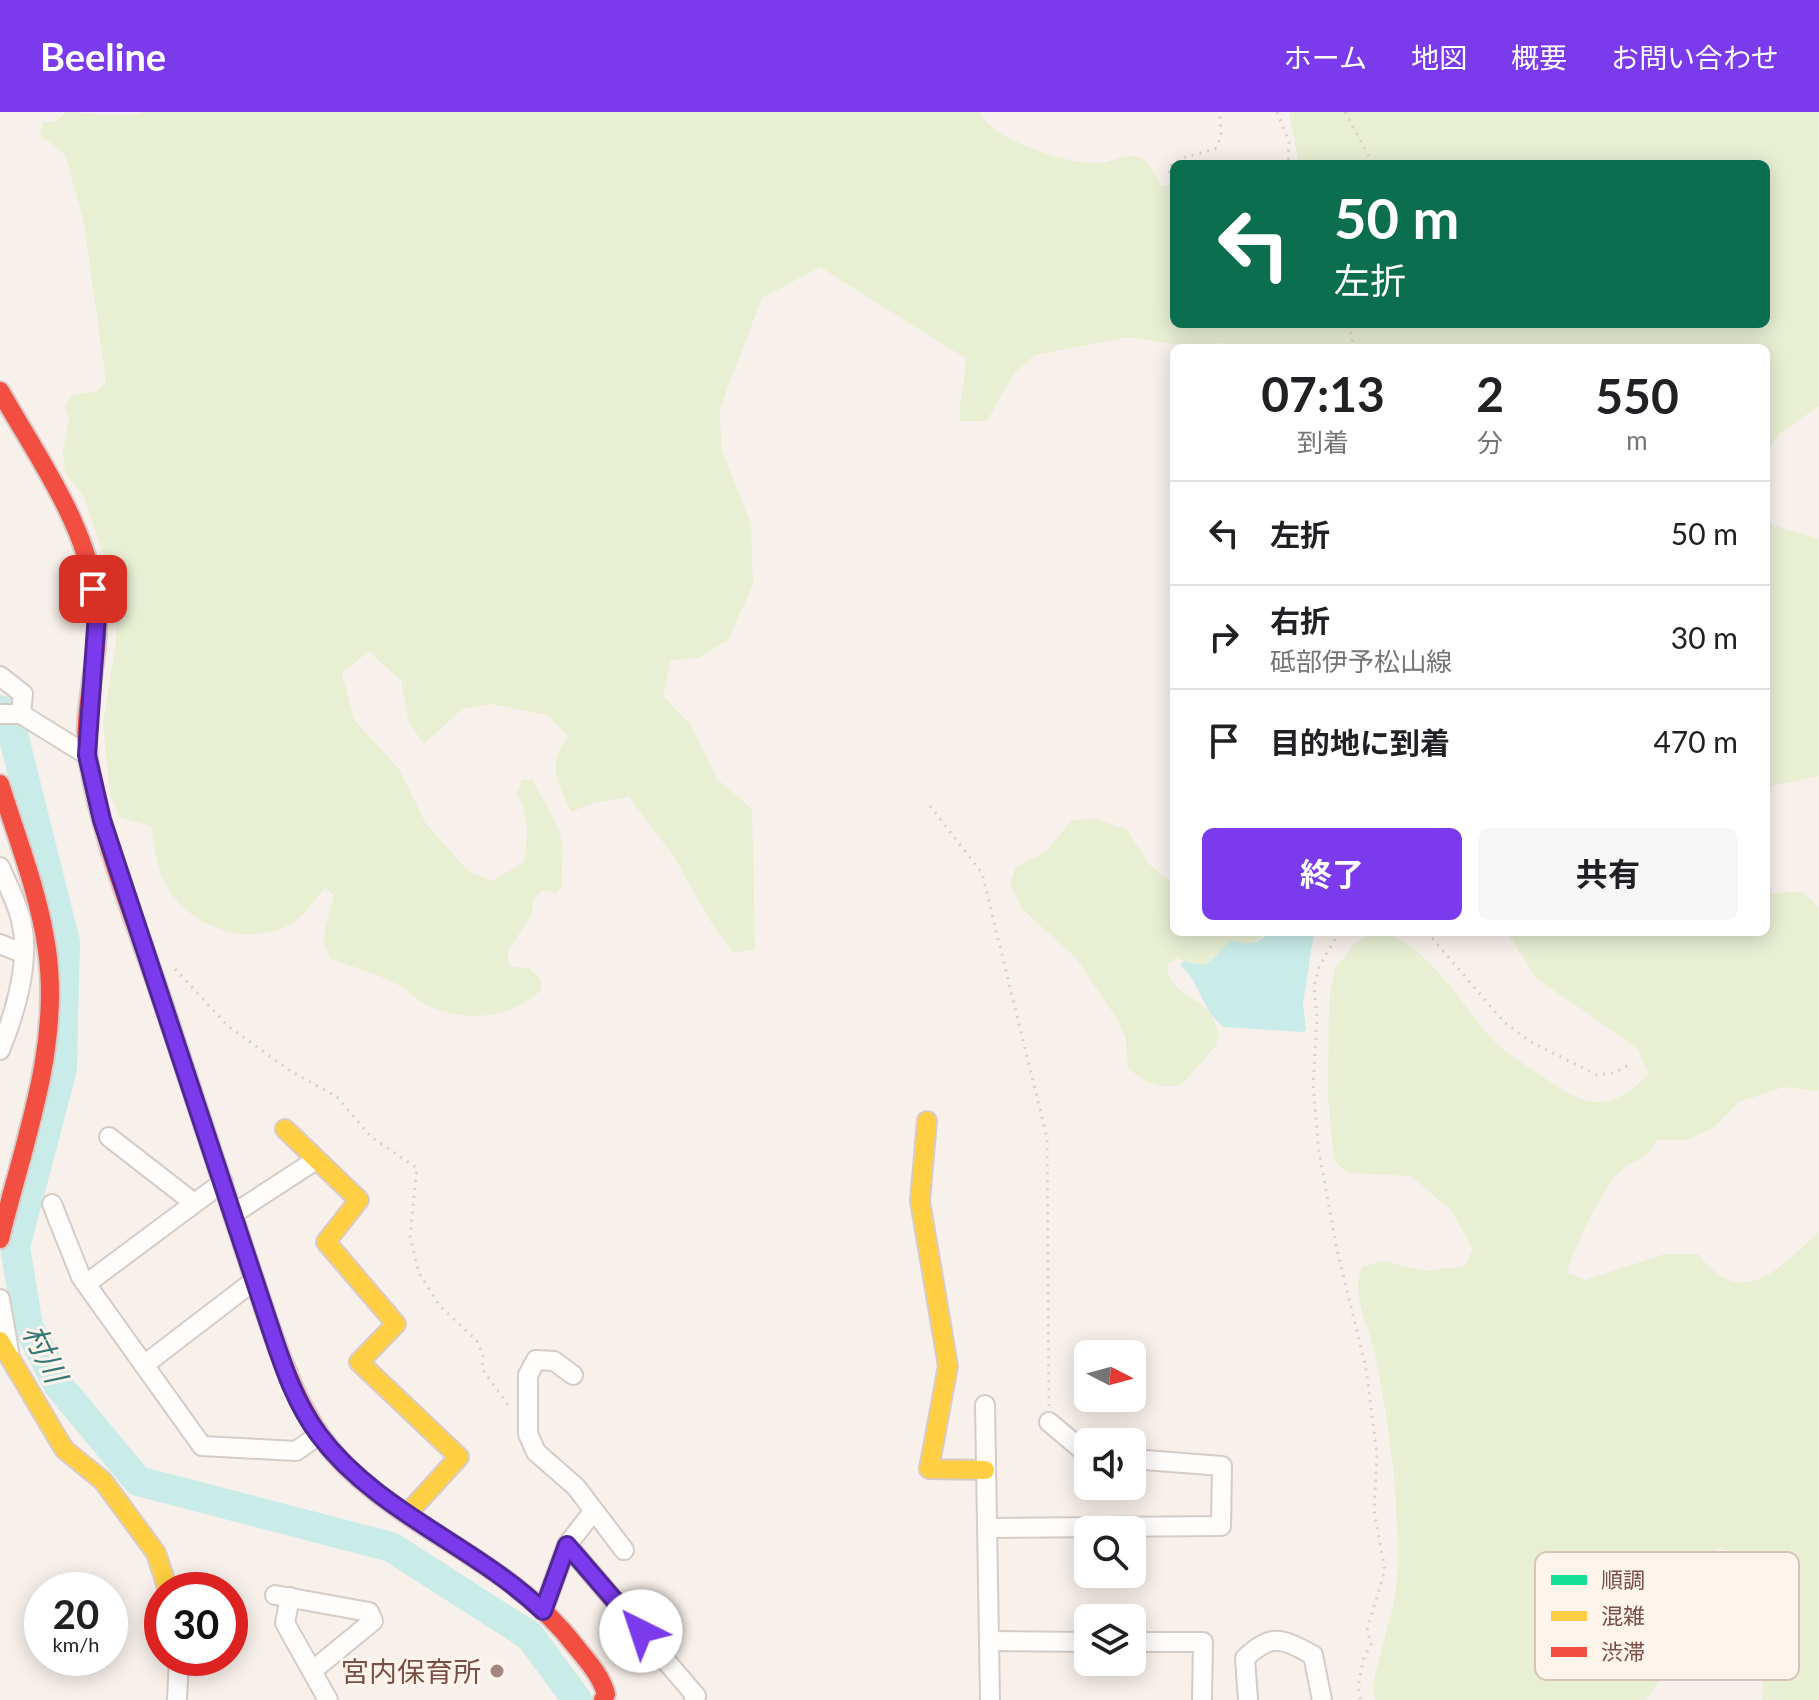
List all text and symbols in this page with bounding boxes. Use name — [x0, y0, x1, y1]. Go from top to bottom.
text: Beeline — [40, 33, 166, 79]
text: ホーム — [1284, 40, 1367, 74]
text: 地図 — [1411, 40, 1467, 74]
text: 概要 — [1511, 40, 1567, 74]
text: お問い合わせ — [1611, 40, 1779, 74]
text: 50 m — [1334, 184, 1459, 251]
icon: left — [1202, 192, 1306, 296]
text: 左折 — [1334, 258, 1406, 302]
text: 07:13 — [1261, 365, 1385, 422]
text: 2 — [1476, 365, 1504, 422]
text: 550 — [1595, 367, 1679, 424]
text: m — [1626, 424, 1648, 456]
text: 到着 — [1297, 426, 1349, 458]
text: 分 — [1477, 426, 1503, 458]
icon: left — [1202, 511, 1246, 555]
text: 50 m — [1671, 515, 1738, 551]
text: 左折 — [1270, 516, 1330, 552]
pin — [59, 555, 127, 623]
icon: arrive — [71, 567, 115, 611]
text: 右折 — [1270, 602, 1330, 638]
icon: right — [1202, 615, 1246, 659]
text: 30 m — [1671, 619, 1738, 655]
text: 砥部伊予松山線 — [1270, 645, 1452, 677]
icon: arrive — [1202, 719, 1246, 763]
text: 470 m — [1653, 723, 1738, 759]
text: 目的地に到着 — [1270, 724, 1450, 760]
button: 終了 — [1202, 828, 1462, 920]
button: 共有 — [1478, 828, 1738, 920]
water label: 村川 — [17, 1318, 77, 1391]
north arrow — [1074, 1340, 1146, 1412]
map controls — [1074, 1340, 1146, 1676]
button: sound — [1074, 1428, 1146, 1500]
button: search — [1074, 1516, 1146, 1588]
legend — [1535, 1552, 1799, 1680]
text: 順調 — [1601, 1566, 1645, 1593]
speed limit sign: 30 — [144, 1572, 248, 1676]
position arrow — [599, 1589, 683, 1673]
text: 20 — [53, 1590, 99, 1638]
text: 混雑 — [1601, 1602, 1645, 1629]
button: layers — [1074, 1604, 1146, 1676]
text: km/h — [53, 1632, 99, 1656]
text: 渋滞 — [1601, 1638, 1645, 1665]
place label: 宮内保育所 — [341, 1654, 481, 1688]
marker: 宮内保育所 — [488, 1662, 506, 1680]

